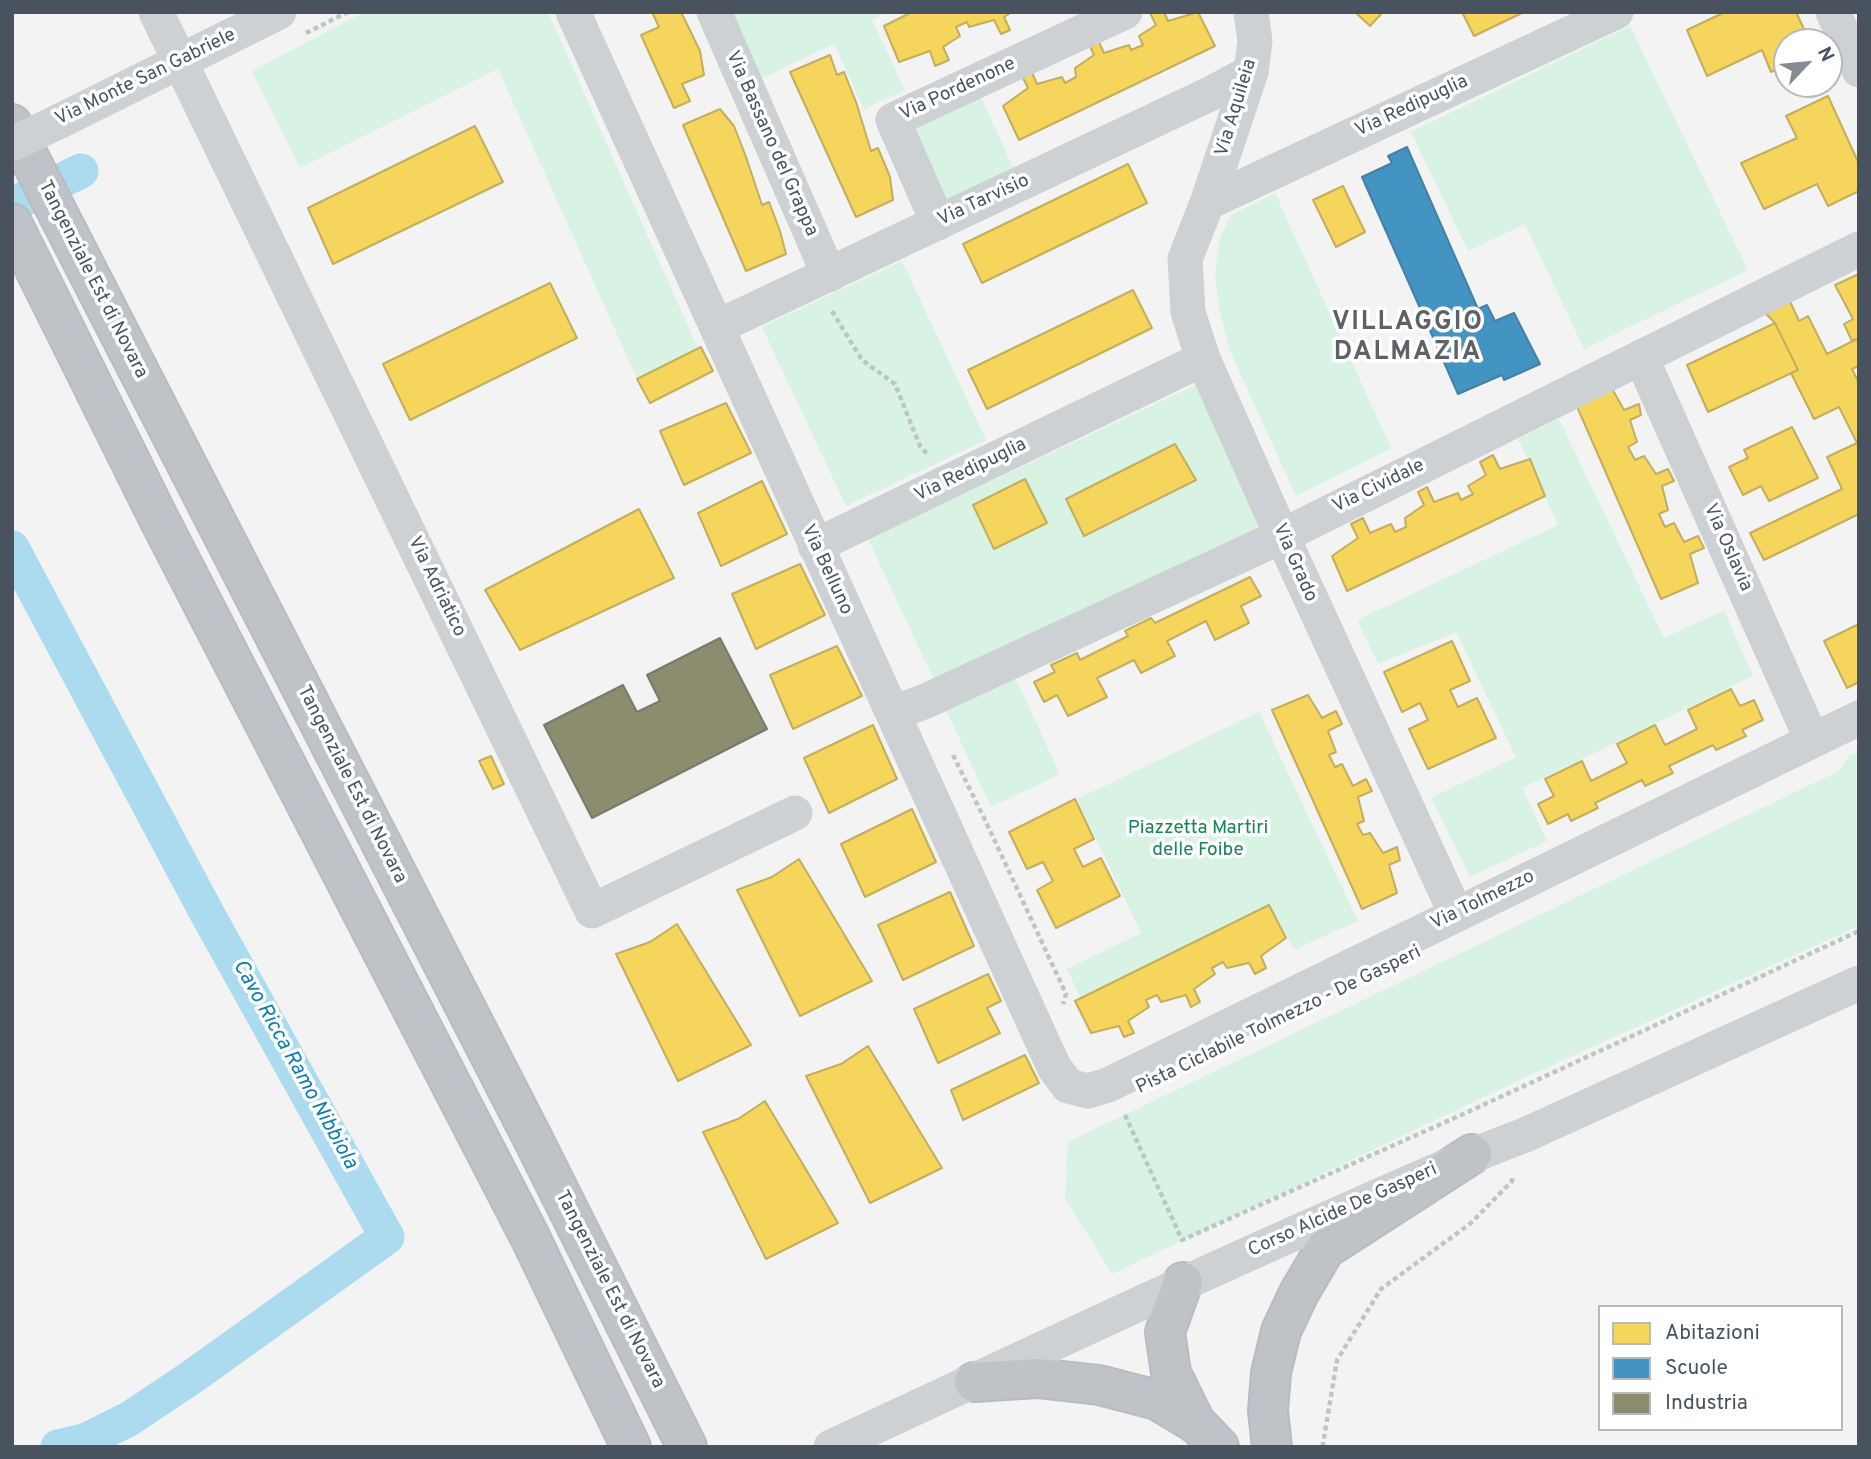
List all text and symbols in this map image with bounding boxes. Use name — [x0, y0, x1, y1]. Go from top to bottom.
street label: Via Monte San Gabriele — [52, 24, 240, 132]
north arrow — [1773, 28, 1843, 98]
text: N — [1811, 43, 1839, 66]
street label: Via Bassano del Grappa — [720, 48, 822, 240]
street label: Via Pordenone — [897, 53, 1019, 127]
street label: Via Aquileia — [1211, 57, 1263, 159]
street label: Via Redipuglia — [1352, 71, 1472, 143]
street label: Via Tarvisio — [935, 170, 1033, 232]
street label: Tangenziale Est di Novara — [32, 177, 152, 383]
district label: VILLAGGIO DALMAZIA — [1333, 308, 1483, 370]
street label: Via Redipuglia — [911, 434, 1031, 508]
street label: Via Cividale — [1329, 455, 1429, 519]
street label: Via Oslavia — [1698, 501, 1756, 595]
street label: Via Grado — [1267, 520, 1321, 606]
street label: Via Belluno — [795, 521, 857, 619]
street label: Via Adriatico — [402, 533, 470, 641]
street label: Tangenziale Est di Novara — [291, 682, 411, 888]
park label: Piazzetta Martiri delle Foibe — [1128, 818, 1268, 862]
street label: Via Tolmezzo — [1427, 866, 1539, 936]
street label: Pista Ciclabile Tolmezzo - De Gasperi — [1133, 942, 1425, 1100]
water label: Cavo Ricca Ramo Nibbiola — [226, 956, 362, 1174]
street label: Corso Alcide De Gasperi — [1245, 1159, 1441, 1263]
street label: Tangenziale Est di Novara — [549, 1187, 669, 1393]
legend — [1598, 1305, 1843, 1431]
text: Abitazioni — [1665, 1320, 1760, 1347]
text: Scuole — [1665, 1355, 1728, 1382]
text: Industria — [1665, 1390, 1748, 1417]

